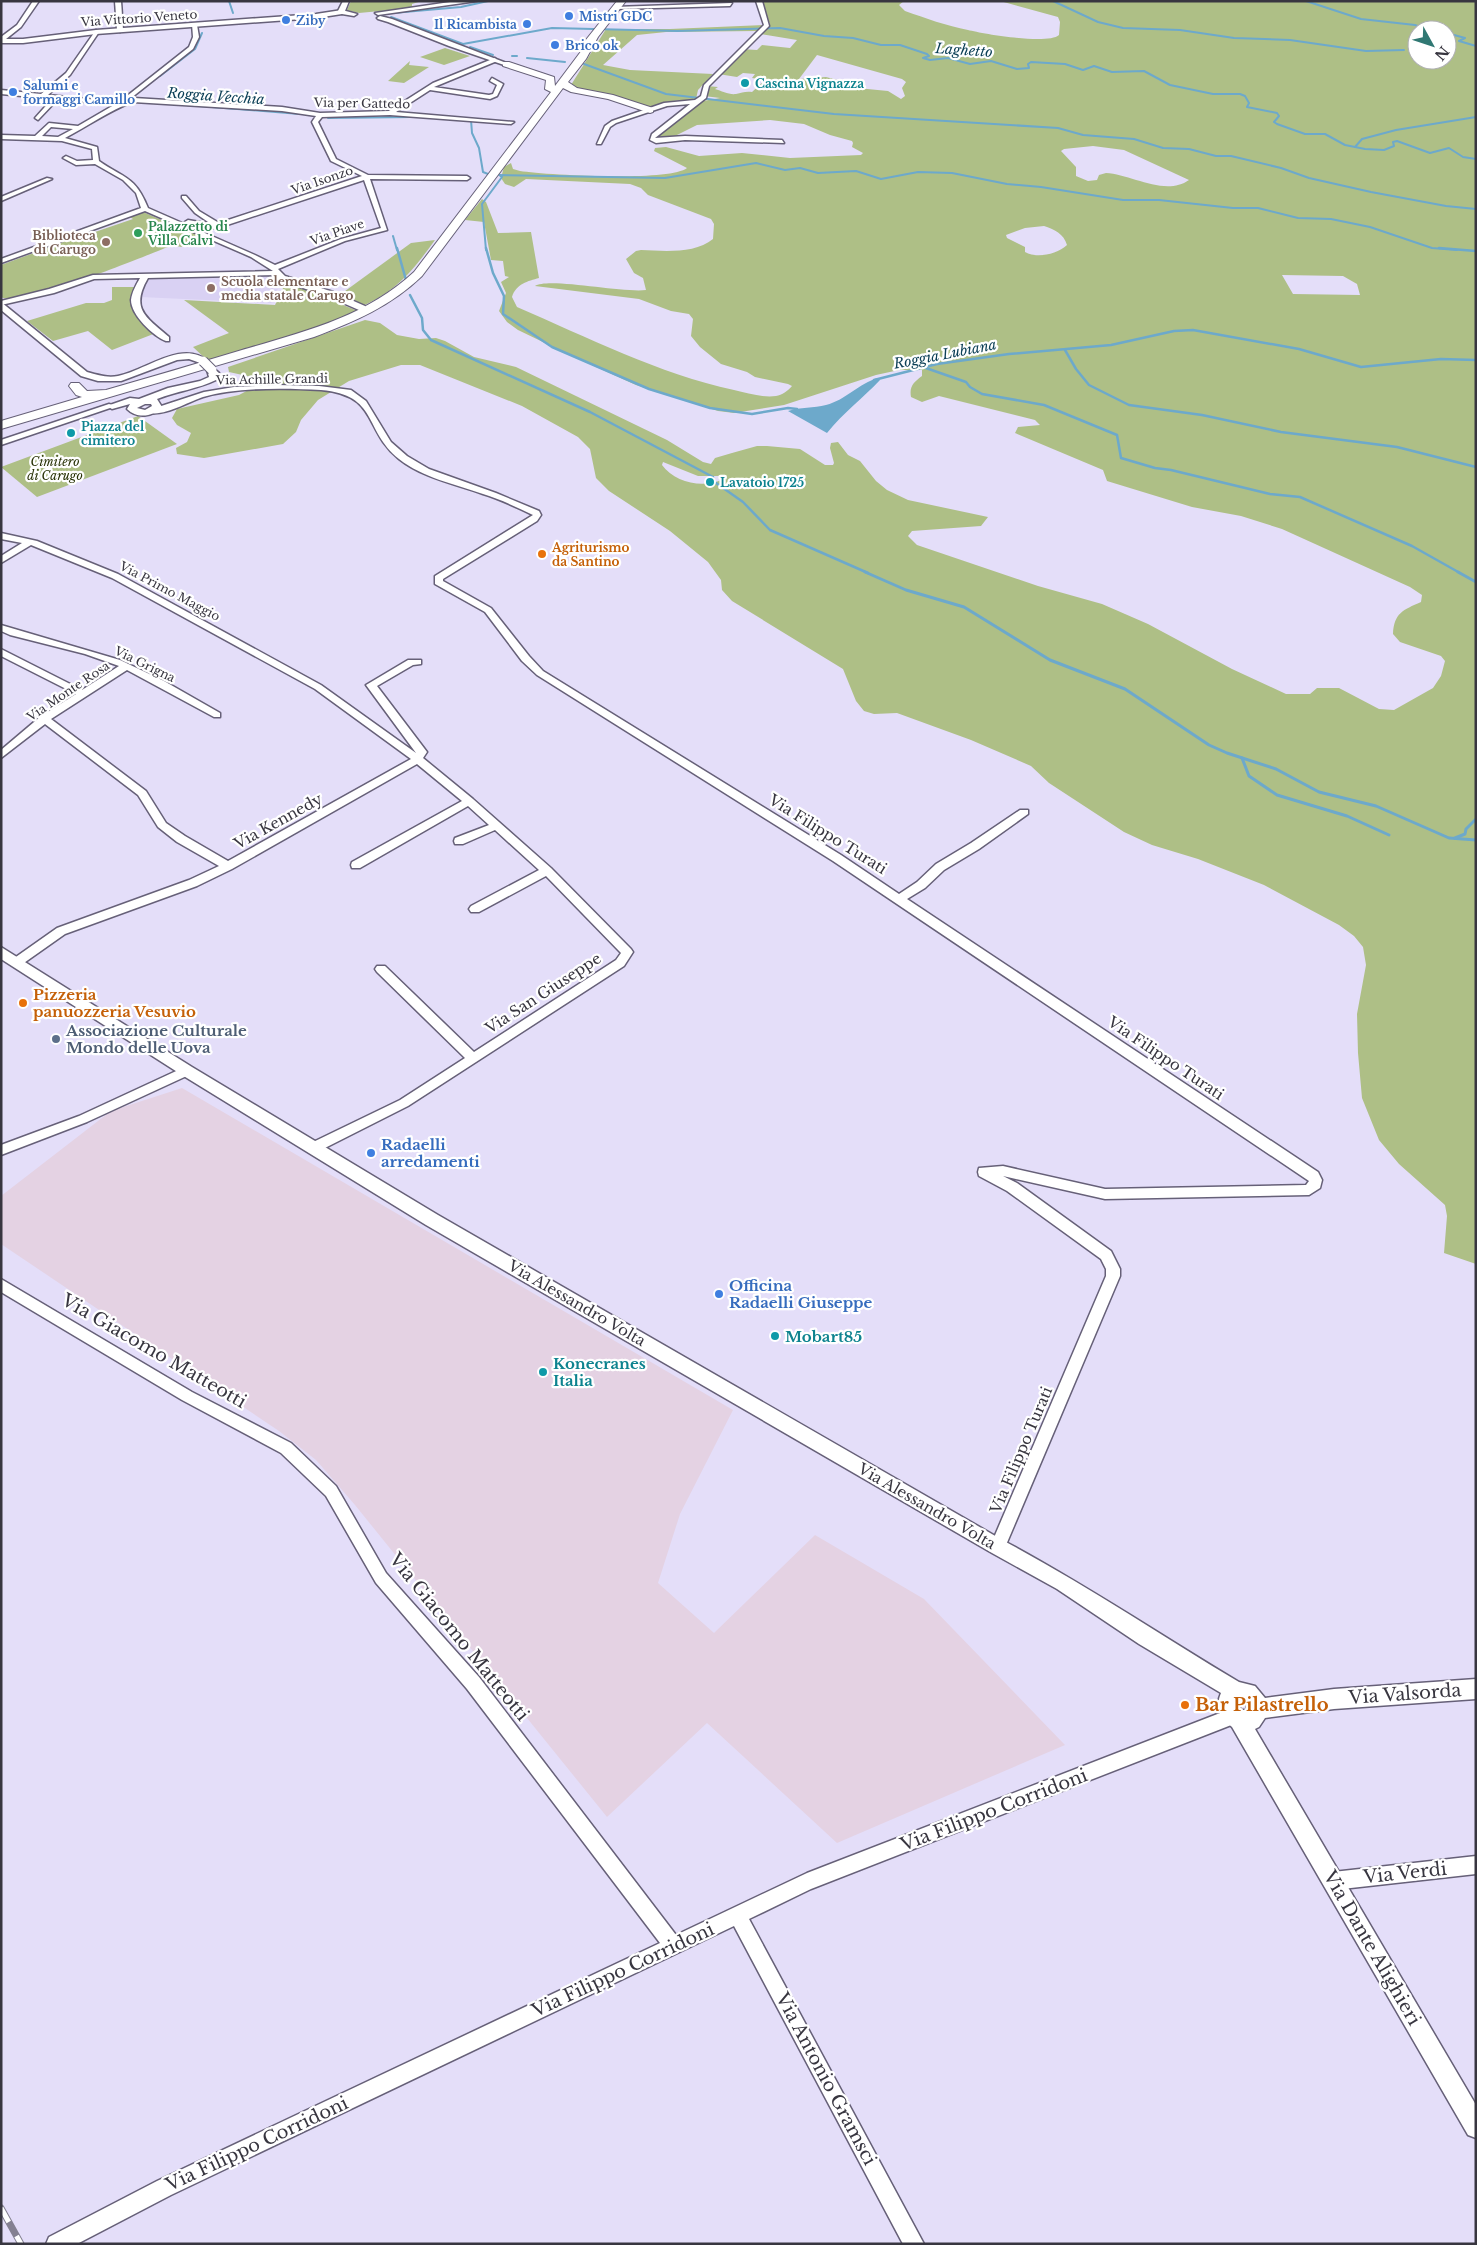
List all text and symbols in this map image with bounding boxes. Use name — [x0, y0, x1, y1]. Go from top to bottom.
street label: Via Vittorio Veneto — [79, 6, 198, 30]
place label: Mistri GDC — [579, 9, 652, 24]
marker: Mistri GDC — [563, 10, 575, 22]
place label: Ziby — [296, 13, 326, 28]
marker: Ziby — [280, 14, 292, 26]
place label: Il Ricambista — [434, 17, 517, 32]
marker: Il Ricambista — [521, 18, 533, 30]
north arrow — [1407, 20, 1457, 70]
place label: Brico ok — [565, 38, 620, 53]
marker: Brico ok — [549, 39, 561, 51]
water label: Laghetto — [934, 39, 993, 61]
text: N — [1431, 43, 1453, 64]
place label: Cascina Vignazza — [755, 76, 864, 91]
marker: Cascina Vignazza — [739, 77, 751, 89]
place label: Salumi e formaggi Camillo — [23, 78, 135, 107]
water label: Roggia Vecchia — [166, 84, 265, 108]
marker: Salumi e formaggi Camillo — [7, 86, 19, 98]
street label: Via per Gattedo — [313, 95, 410, 111]
street label: Via Isonzo — [288, 162, 355, 198]
street label: Via Piave — [307, 216, 366, 249]
place label: Palazzetto di Villa Calvi — [147, 219, 229, 248]
marker: Palazzetto di Villa Calvi — [132, 227, 144, 239]
place label: Biblioteca di Carugo — [32, 228, 96, 257]
marker: Biblioteca di Carugo — [100, 236, 112, 248]
place label: Scuola elementare e media statale Carugo — [221, 274, 354, 303]
marker: Scuola elementare e media statale Carugo — [205, 282, 217, 294]
water label: Roggia Lubiana — [891, 335, 998, 373]
street label: Via Achille Grandi — [215, 371, 328, 387]
place label: Piazza del cimitero — [81, 419, 145, 448]
marker: Piazza del cimitero — [65, 427, 77, 439]
park label: Cimitero di Carugo — [27, 454, 83, 483]
place label: Lavatoio 1725 — [720, 475, 804, 490]
marker: Lavatoio 1725 — [704, 476, 716, 488]
place label: Agriturismo da Santino — [551, 540, 630, 569]
marker: Agriturismo da Santino — [536, 548, 548, 560]
street label: Via Primo Maggio — [116, 558, 223, 624]
street label: Via Grigna — [111, 642, 178, 685]
street label: Via Monte Rosa — [23, 658, 112, 725]
street label: Via Kennedy — [230, 789, 326, 854]
street label: Via Filippo Turati — [765, 789, 891, 878]
street label: Via San Giuseppe — [481, 948, 605, 1038]
place label: Pizzeria panuozzeria Vesuvio — [33, 985, 196, 1021]
marker: Pizzeria panuozzeria Vesuvio — [17, 997, 29, 1009]
street label: Via Filippo Turati — [1104, 1012, 1228, 1104]
place label: Associazione Culturale Mondo delle Uova — [65, 1021, 247, 1057]
marker: Associazione Culturale Mondo delle Uova — [50, 1033, 62, 1045]
place label: Radaelli arredamenti — [381, 1135, 480, 1171]
marker: Radaelli arredamenti — [365, 1147, 377, 1159]
street label: Via Alessandro Volta — [504, 1255, 650, 1350]
place label: Officina Radaelli Giuseppe — [729, 1276, 873, 1312]
marker: Officina Radaelli Giuseppe — [713, 1288, 725, 1300]
street label: Via Giacomo Matteotti — [57, 1289, 250, 1413]
place label: Mobart85 — [785, 1327, 862, 1346]
marker: Mobart85 — [769, 1330, 781, 1342]
place label: Konecranes Italia — [553, 1354, 646, 1390]
marker: Konecranes Italia — [537, 1366, 549, 1378]
street label: Via Filippo Turati — [985, 1384, 1056, 1517]
street label: Via Alessandro Volta — [854, 1458, 1000, 1553]
street label: Via Giacomo Matteotti — [384, 1548, 533, 1725]
street label: Via Valsorda — [1347, 1679, 1462, 1709]
place label: Bar Pilastrello — [1195, 1694, 1329, 1716]
marker: Bar Pilastrello — [1179, 1699, 1191, 1711]
street label: Via Filippo Corridoni — [896, 1764, 1091, 1856]
street label: Via Verdi — [1361, 1858, 1448, 1888]
street label: Via Dante Alighieri — [1318, 1866, 1425, 2029]
street label: Via Filippo Corridoni — [527, 1918, 718, 2022]
street label: Via Antonio Gramsci — [771, 1988, 881, 2169]
street label: Via Filippo Corridoni — [161, 2092, 352, 2196]

